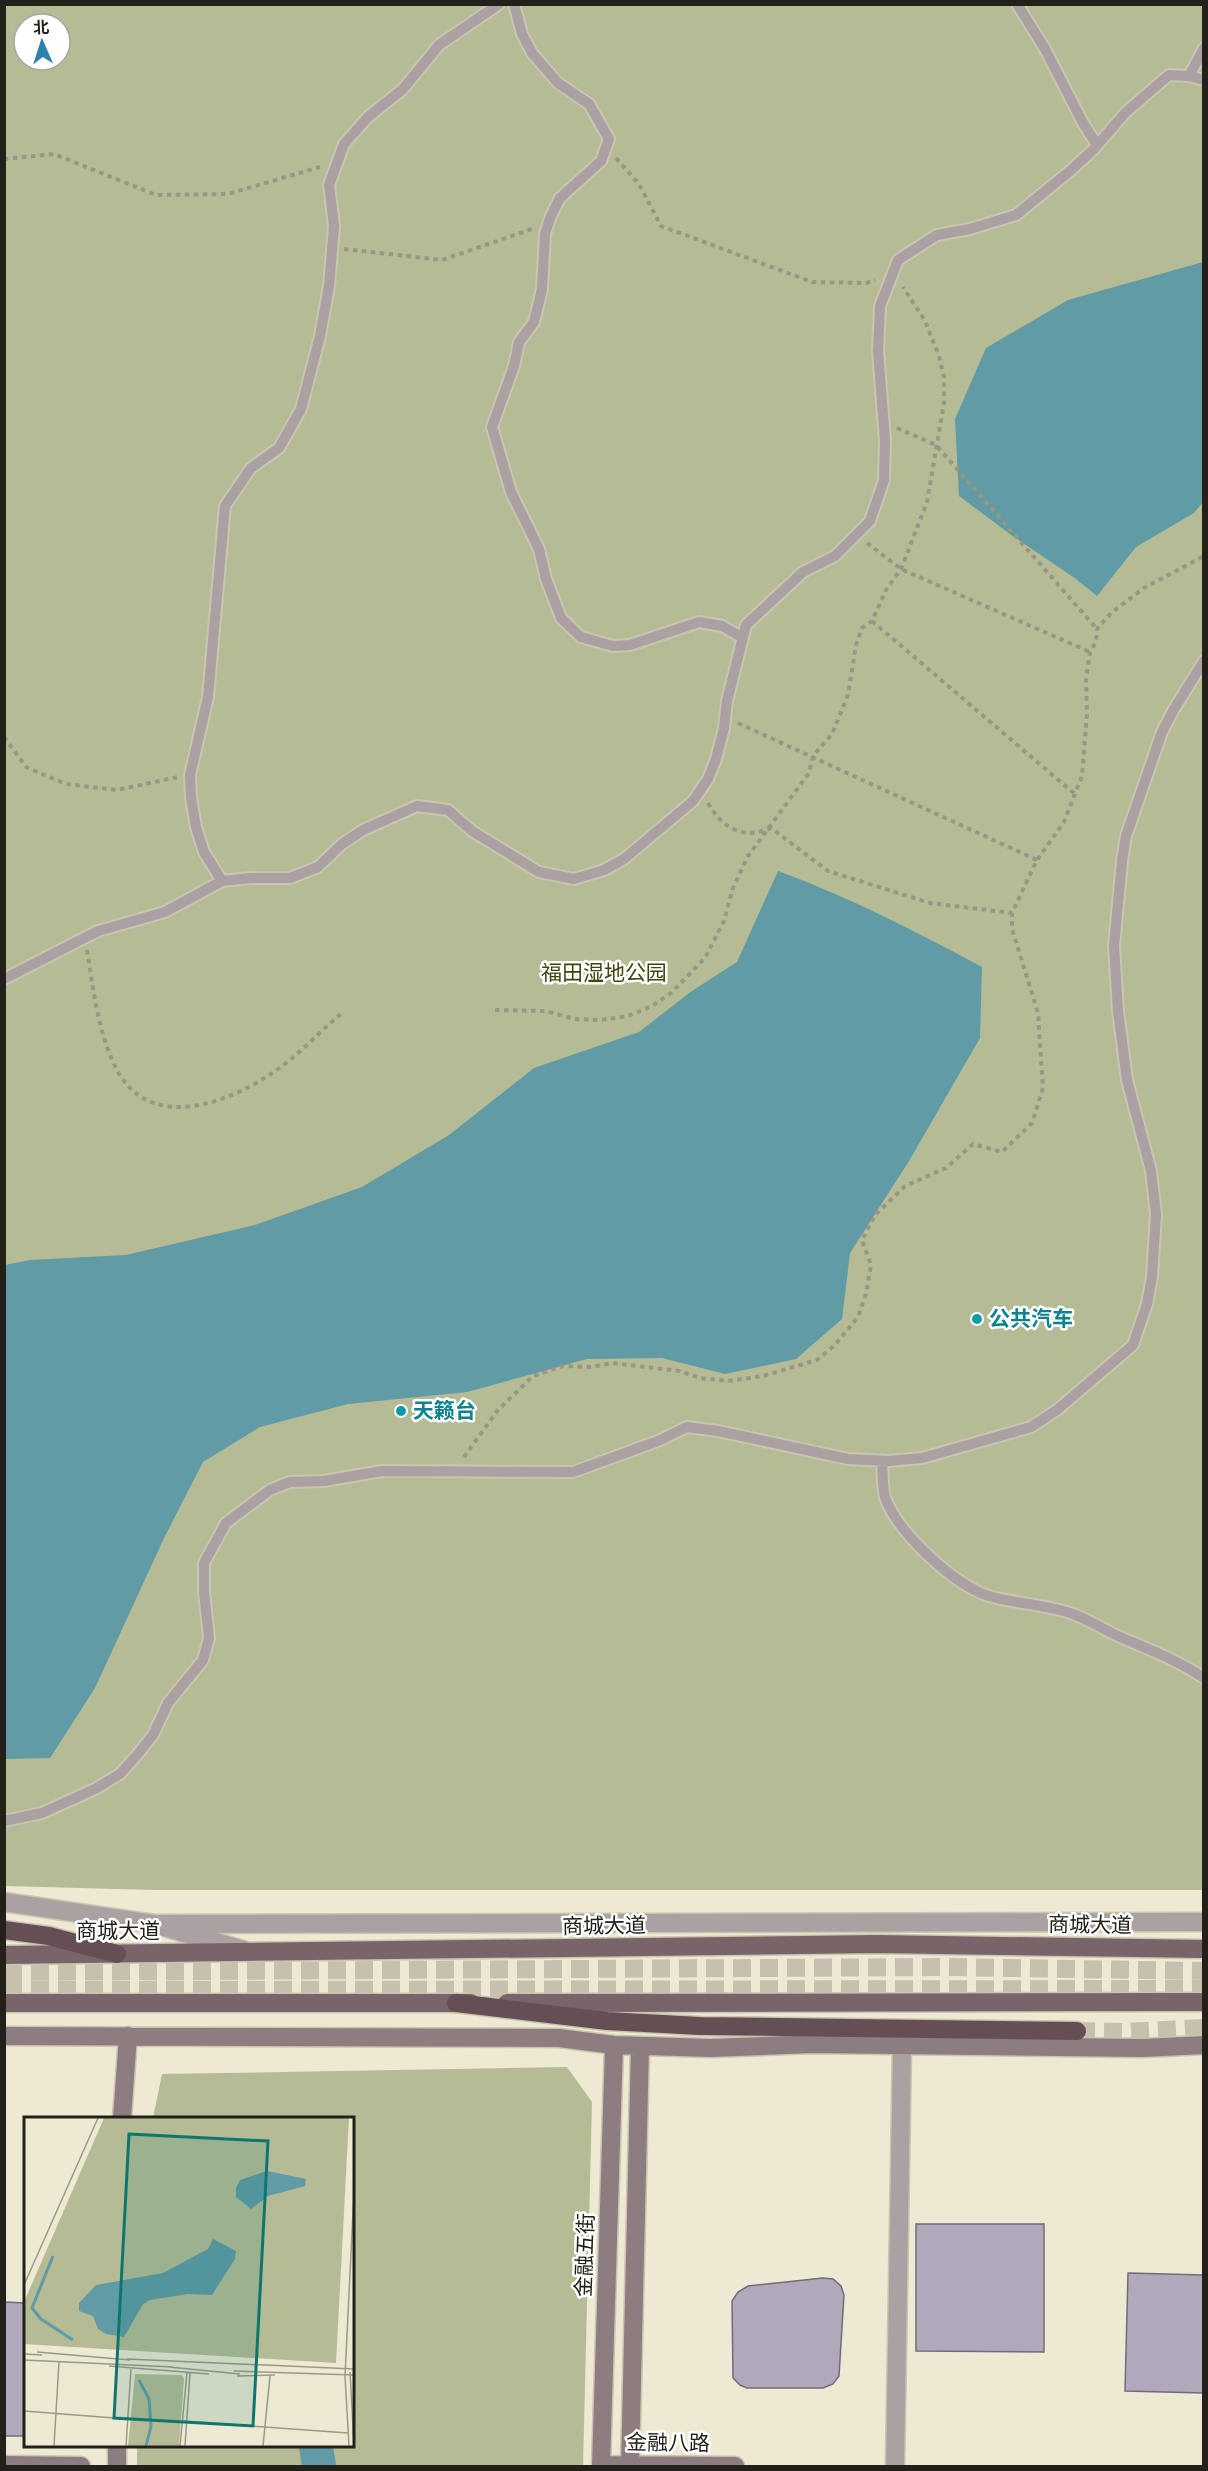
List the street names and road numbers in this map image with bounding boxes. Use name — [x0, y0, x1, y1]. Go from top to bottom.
street label: 商城大道 — [1048, 1911, 1132, 1938]
street label: 商城大道 — [562, 1912, 646, 1939]
street label: 商城大道 — [76, 1918, 160, 1943]
street label: 金融五街 — [571, 2213, 598, 2297]
street label: 金融八路 — [626, 2429, 710, 2456]

